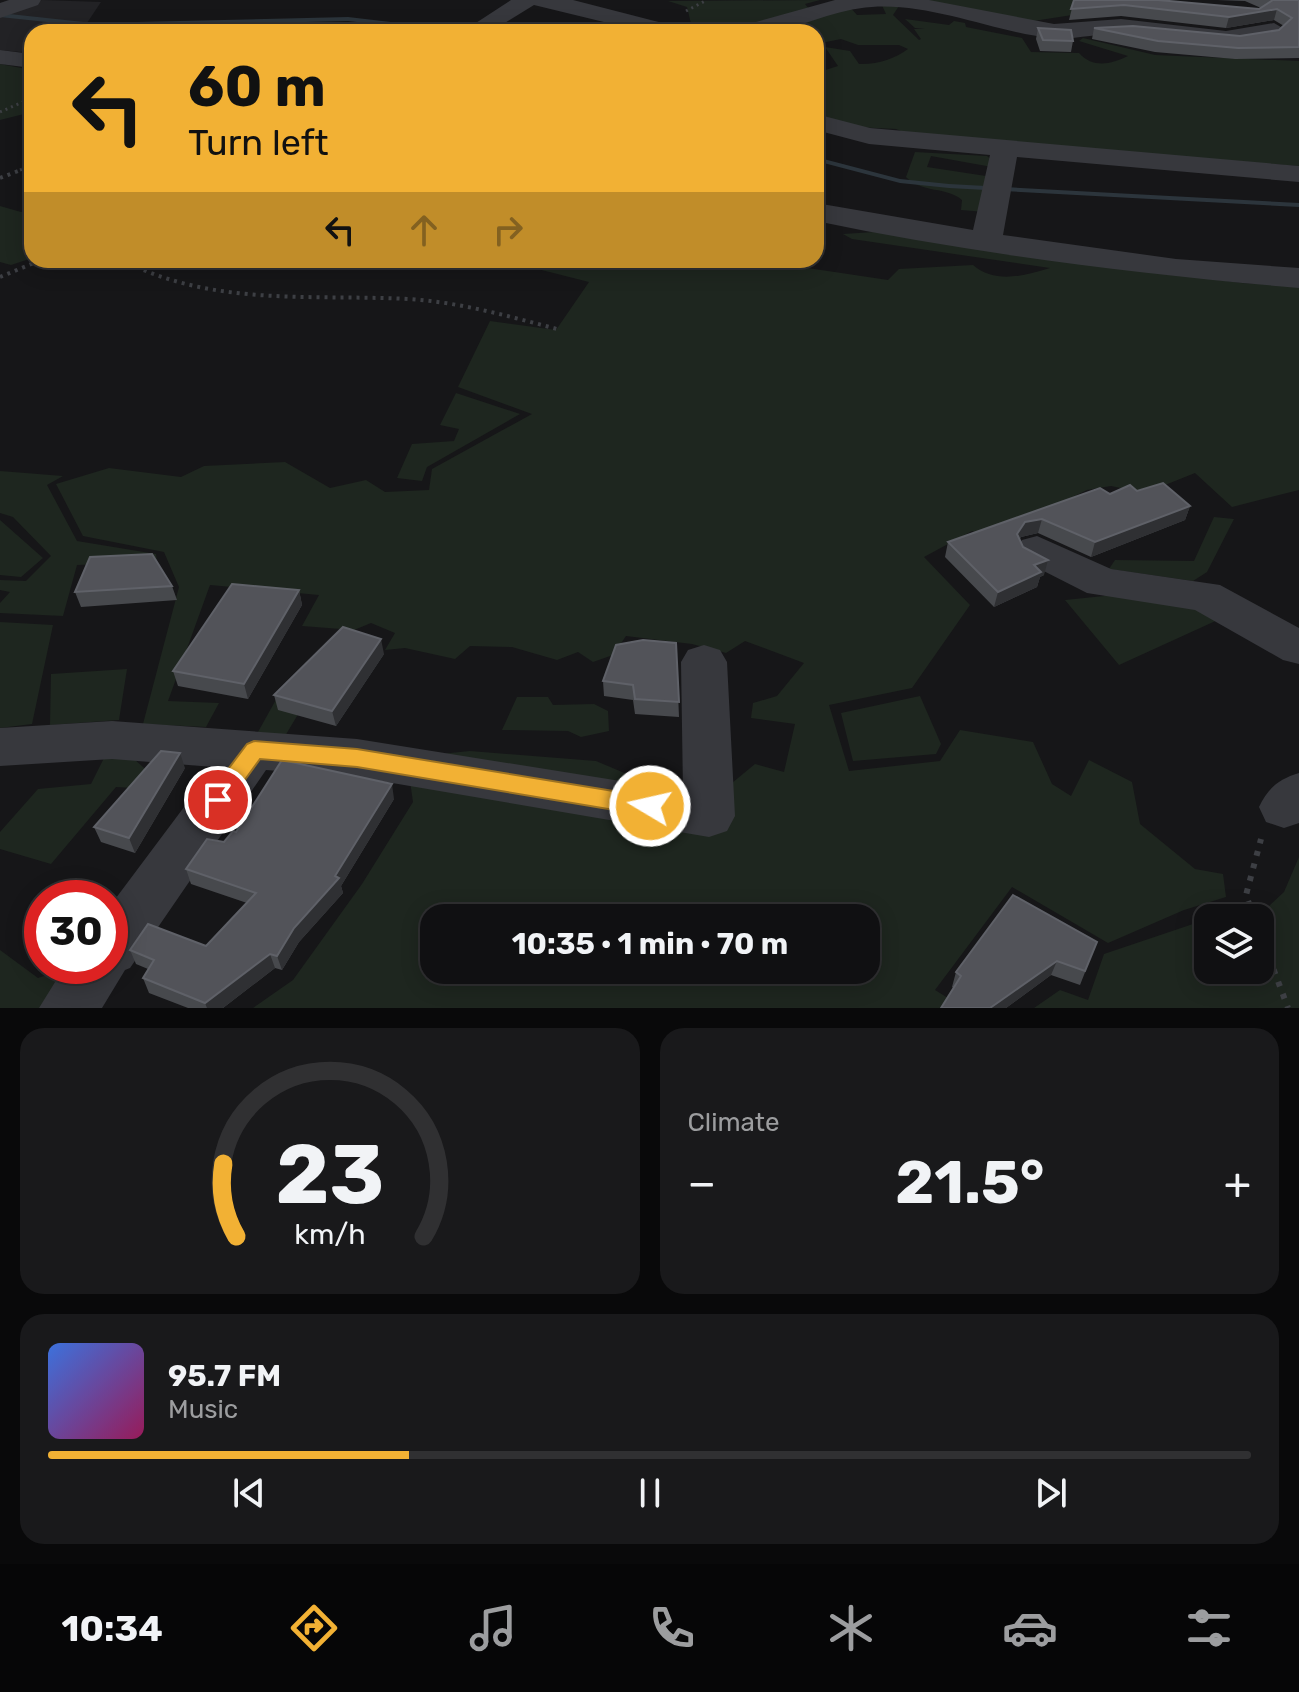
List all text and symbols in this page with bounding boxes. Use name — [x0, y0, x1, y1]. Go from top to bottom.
text: 60 m — [188, 54, 326, 120]
icon: left — [56, 56, 160, 160]
text: Turn left — [188, 121, 329, 164]
icon: left — [318, 208, 362, 252]
icon: ahead — [402, 208, 446, 252]
icon: right — [486, 208, 530, 252]
position arrow — [608, 764, 692, 848]
pin — [184, 766, 252, 834]
icon: arrive — [196, 778, 240, 822]
speed limit sign: 30 — [24, 880, 128, 984]
map controls — [1194, 904, 1274, 984]
button: layers — [1194, 904, 1274, 984]
text: 10:35 · 1 min · 70 m — [512, 926, 788, 962]
text: Climate — [688, 1107, 780, 1138]
text: 23 — [275, 1125, 384, 1224]
text: 21.5° — [895, 1147, 1044, 1218]
text: − — [688, 1157, 716, 1209]
text: + — [1224, 1157, 1251, 1209]
text: km/h — [294, 1217, 365, 1251]
text: 95.7 FM — [168, 1358, 281, 1394]
text: Music — [168, 1394, 238, 1425]
icon: previous — [227, 1471, 271, 1515]
icon: pause — [628, 1471, 672, 1515]
icon: next — [1029, 1471, 1073, 1515]
icon: directions — [286, 1600, 342, 1656]
icon: music — [465, 1600, 521, 1656]
icon: phone — [644, 1600, 700, 1656]
icon: climate — [823, 1600, 879, 1656]
icon: car — [1002, 1600, 1058, 1656]
icon: filters — [1181, 1600, 1237, 1656]
text: 10:34 — [62, 1607, 163, 1650]

